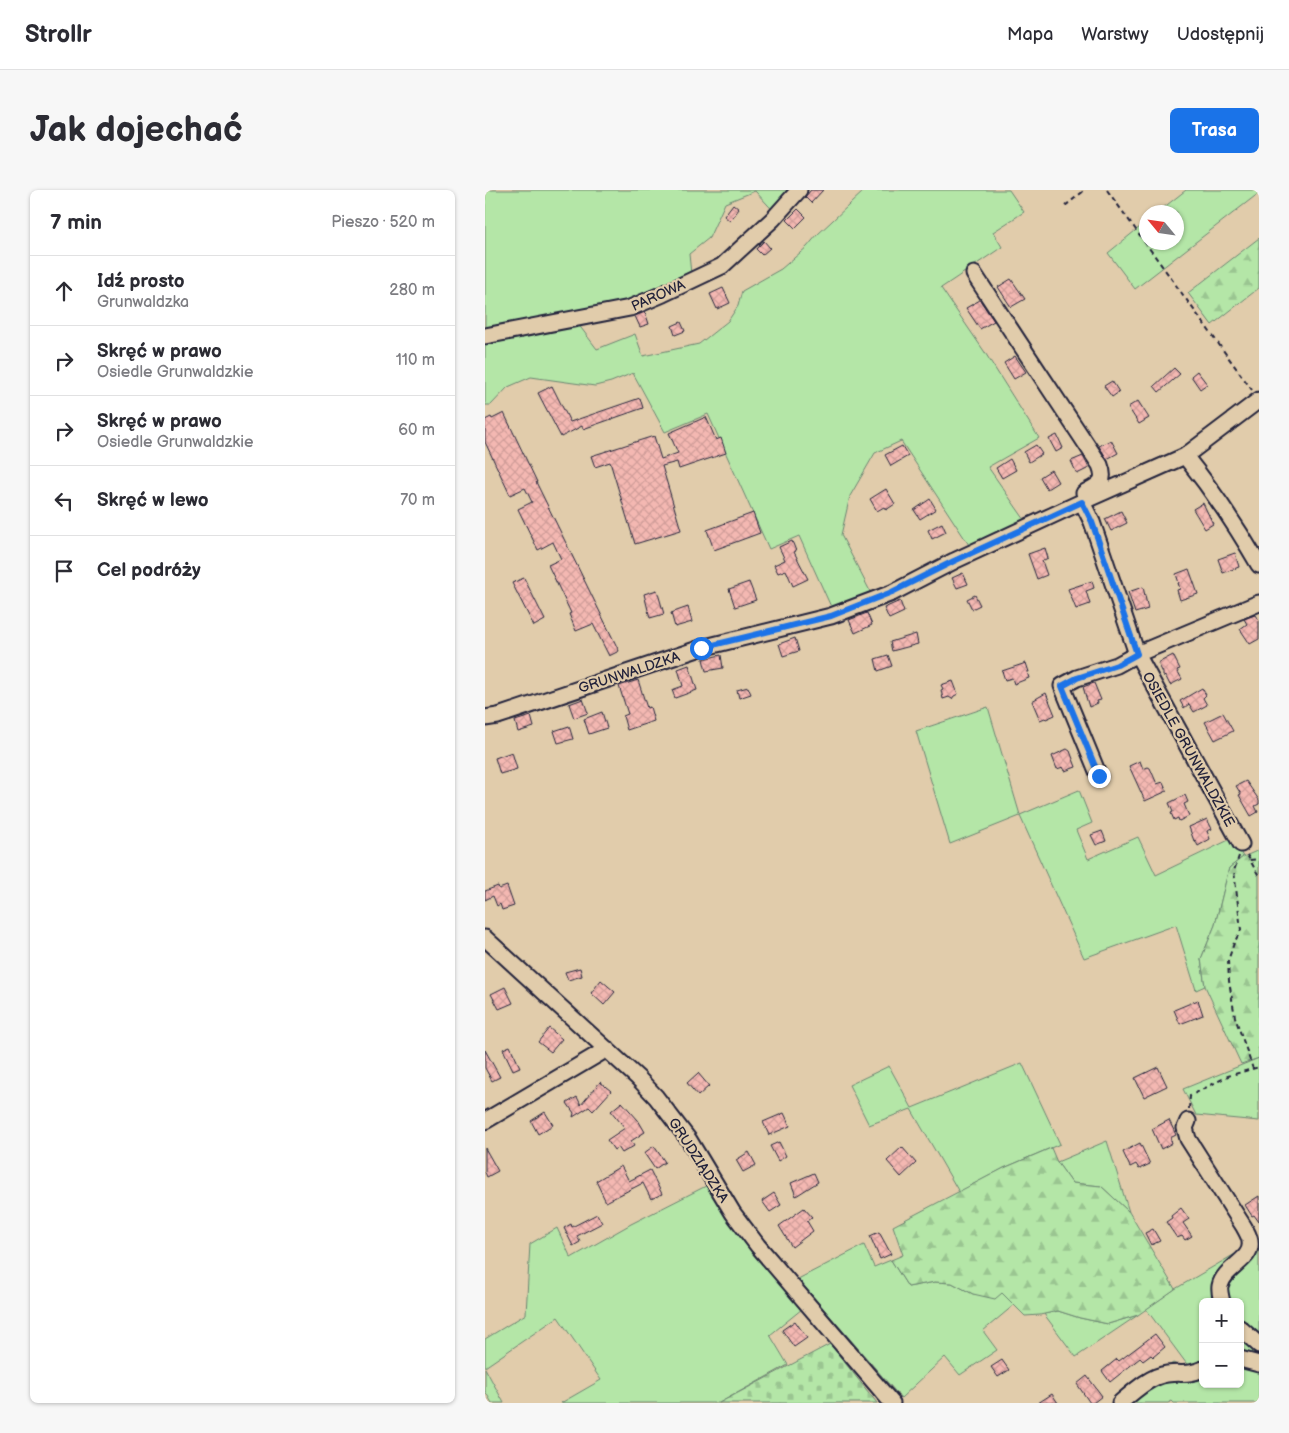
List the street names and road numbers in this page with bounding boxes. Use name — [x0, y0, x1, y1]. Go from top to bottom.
street label: PAROWA — [629, 276, 688, 315]
street label: GRUNWALDZKA — [576, 648, 682, 697]
street label: OSIEDLE GRUNWALDZKIE — [1139, 669, 1238, 830]
street label: GRUDZIĄDZKA — [665, 1115, 733, 1206]

